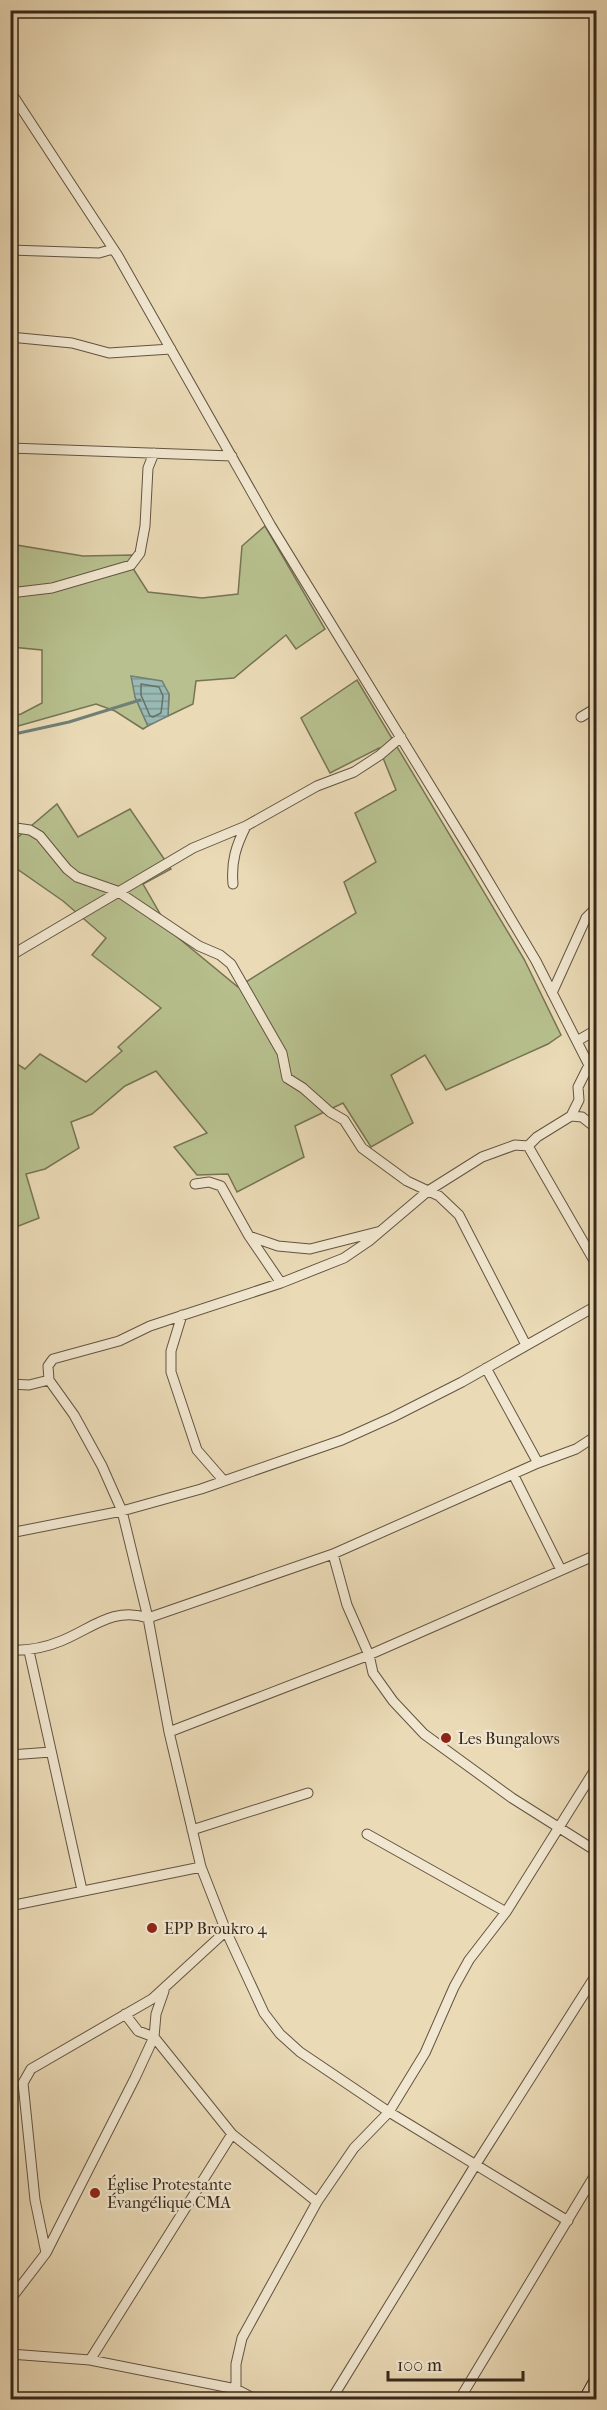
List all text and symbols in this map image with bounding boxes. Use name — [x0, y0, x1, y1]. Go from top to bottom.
place label: Les Bungalows — [458, 1729, 560, 1748]
marker: Les Bungalows — [439, 1731, 453, 1745]
place label: EPP Broukro 4 — [164, 1919, 267, 1938]
marker: EPP Broukro 4 — [145, 1921, 159, 1935]
place label: Église Protestante Évangélique CMA — [107, 2174, 232, 2212]
marker: Église Protestante Évangélique CMA — [88, 2186, 102, 2200]
scale bar — [388, 2344, 523, 2382]
text: 100 m — [397, 2355, 442, 2376]

